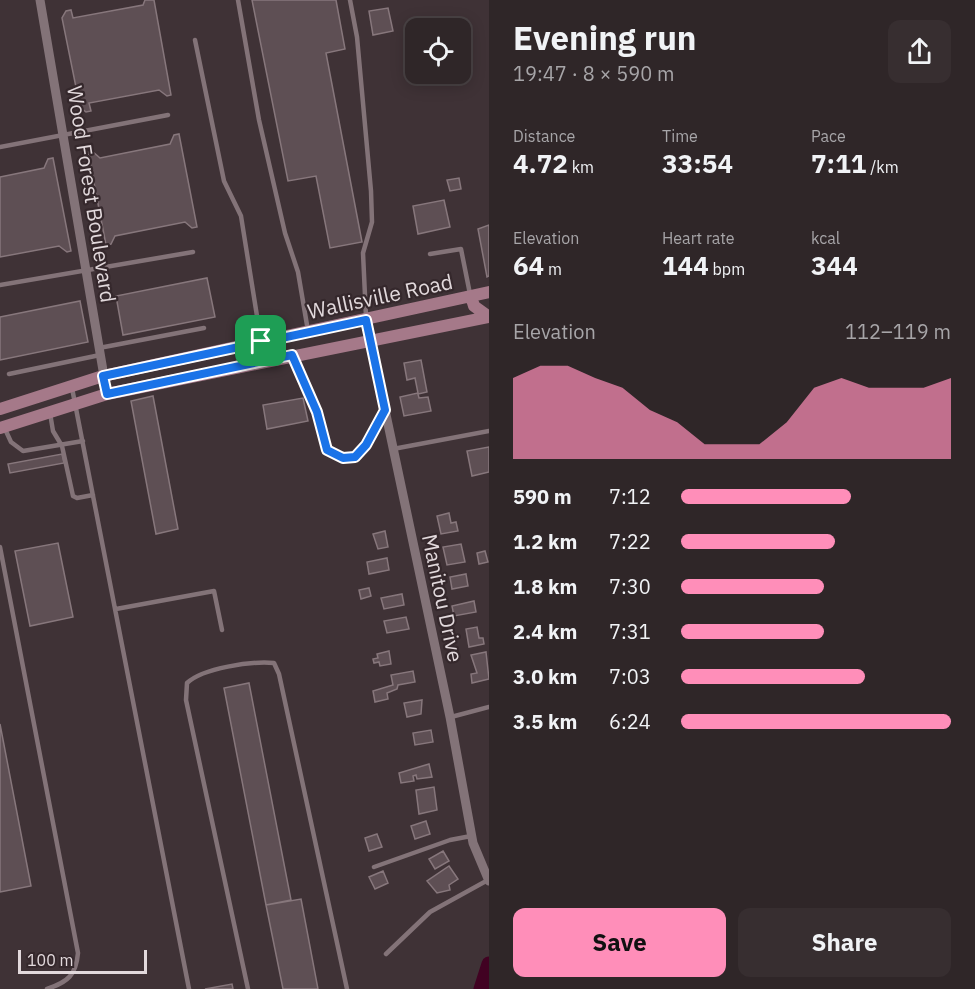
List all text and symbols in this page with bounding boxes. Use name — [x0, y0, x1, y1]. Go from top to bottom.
text: Evening run — [513, 16, 697, 59]
map controls — [405, 18, 471, 84]
button: locate — [405, 18, 471, 84]
button: share — [888, 20, 951, 83]
text: 19:47 · 8 × 590 m — [513, 60, 674, 87]
street label: Wood Forest Boulevard — [61, 84, 123, 304]
text: Distance — [513, 126, 575, 146]
text: Time — [662, 126, 698, 146]
text: Pace — [811, 126, 846, 146]
text: 4.72 — [513, 146, 568, 180]
text: 33:54 — [662, 146, 733, 180]
text: 7:11 — [811, 146, 866, 180]
text: km — [568, 157, 594, 177]
text: /km — [866, 157, 899, 177]
text: Elevation — [513, 228, 579, 248]
text: Heart rate — [662, 228, 735, 248]
text: kcal — [811, 228, 840, 248]
text: 64 — [513, 248, 544, 282]
text: 144 — [662, 248, 709, 282]
text: 344 — [811, 248, 858, 282]
text: m — [544, 259, 562, 279]
text: bpm — [709, 259, 745, 279]
street label: Wallisville Road — [305, 267, 455, 325]
pin — [235, 315, 286, 366]
text: Elevation — [513, 318, 596, 345]
text: 112–119 m — [845, 318, 951, 345]
icon: arrive — [244, 324, 277, 357]
text: 590 m — [513, 483, 572, 510]
text: 7:12 — [609, 483, 651, 510]
text: 1.2 km — [513, 528, 577, 555]
text: 7:22 — [609, 528, 651, 555]
street label: Manitou Drive — [416, 531, 470, 665]
text: 1.8 km — [513, 573, 577, 600]
text: 7:30 — [609, 573, 651, 600]
text: 2.4 km — [513, 618, 577, 645]
text: 7:31 — [609, 618, 651, 645]
text: 3.0 km — [513, 663, 577, 690]
text: 7:03 — [609, 663, 651, 690]
text: 3.5 km — [513, 708, 577, 735]
text: 6:24 — [609, 708, 651, 735]
button: Save — [513, 908, 726, 977]
button: Share — [738, 908, 951, 977]
scale bar — [18, 947, 147, 974]
text: 100 m — [27, 950, 74, 970]

